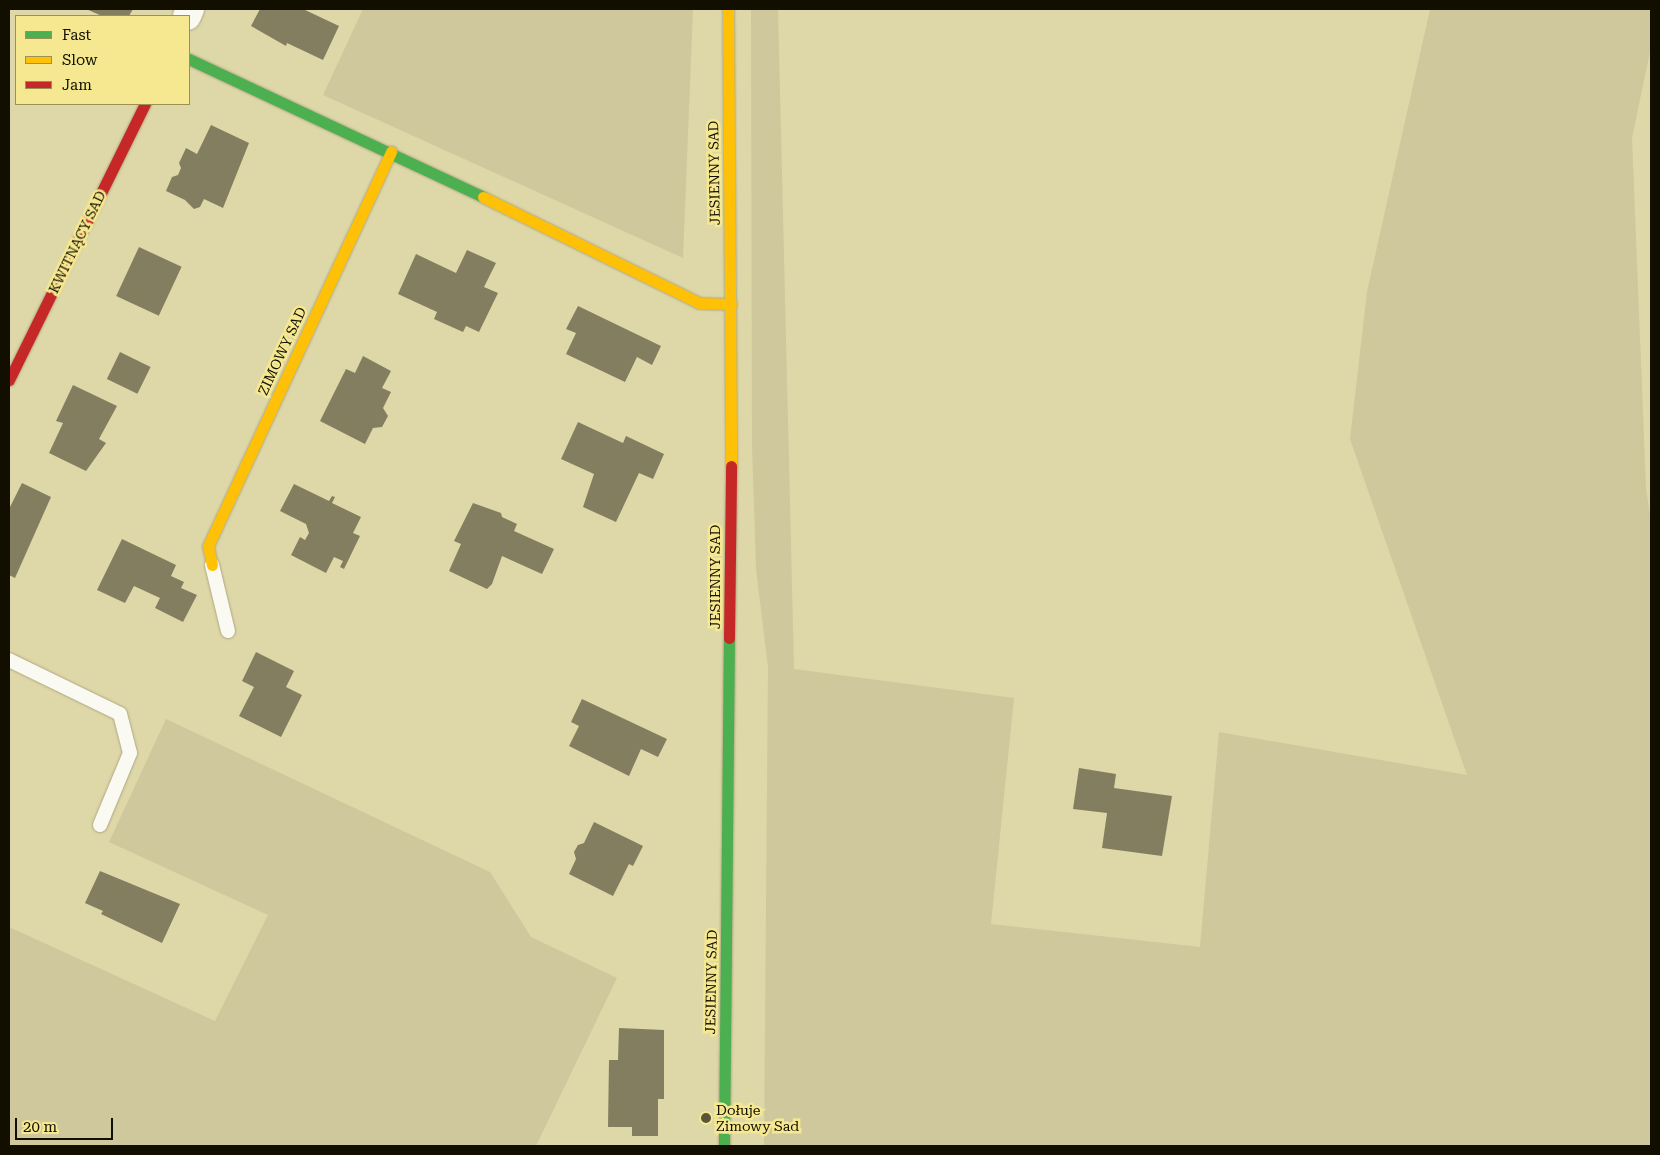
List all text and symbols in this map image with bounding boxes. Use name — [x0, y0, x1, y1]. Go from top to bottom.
legend — [15, 15, 190, 105]
text: Fast — [62, 26, 91, 44]
text: Slow — [62, 51, 97, 69]
text: Jam — [62, 76, 92, 94]
street label: JESIENNY SAD — [705, 121, 723, 225]
street label: KWITNĄCY SAD — [45, 188, 109, 296]
street label: ZIMOWY SAD — [254, 304, 310, 398]
street label: JESIENNY SAD — [707, 525, 723, 629]
street label: JESIENNY SAD — [702, 930, 720, 1034]
place label: Dołuje Zimowy Sad — [716, 1102, 799, 1134]
scale bar — [18, 1108, 115, 1140]
marker: Dołuje Zimowy Sad — [700, 1112, 712, 1124]
text: 20 m — [23, 1118, 57, 1136]

